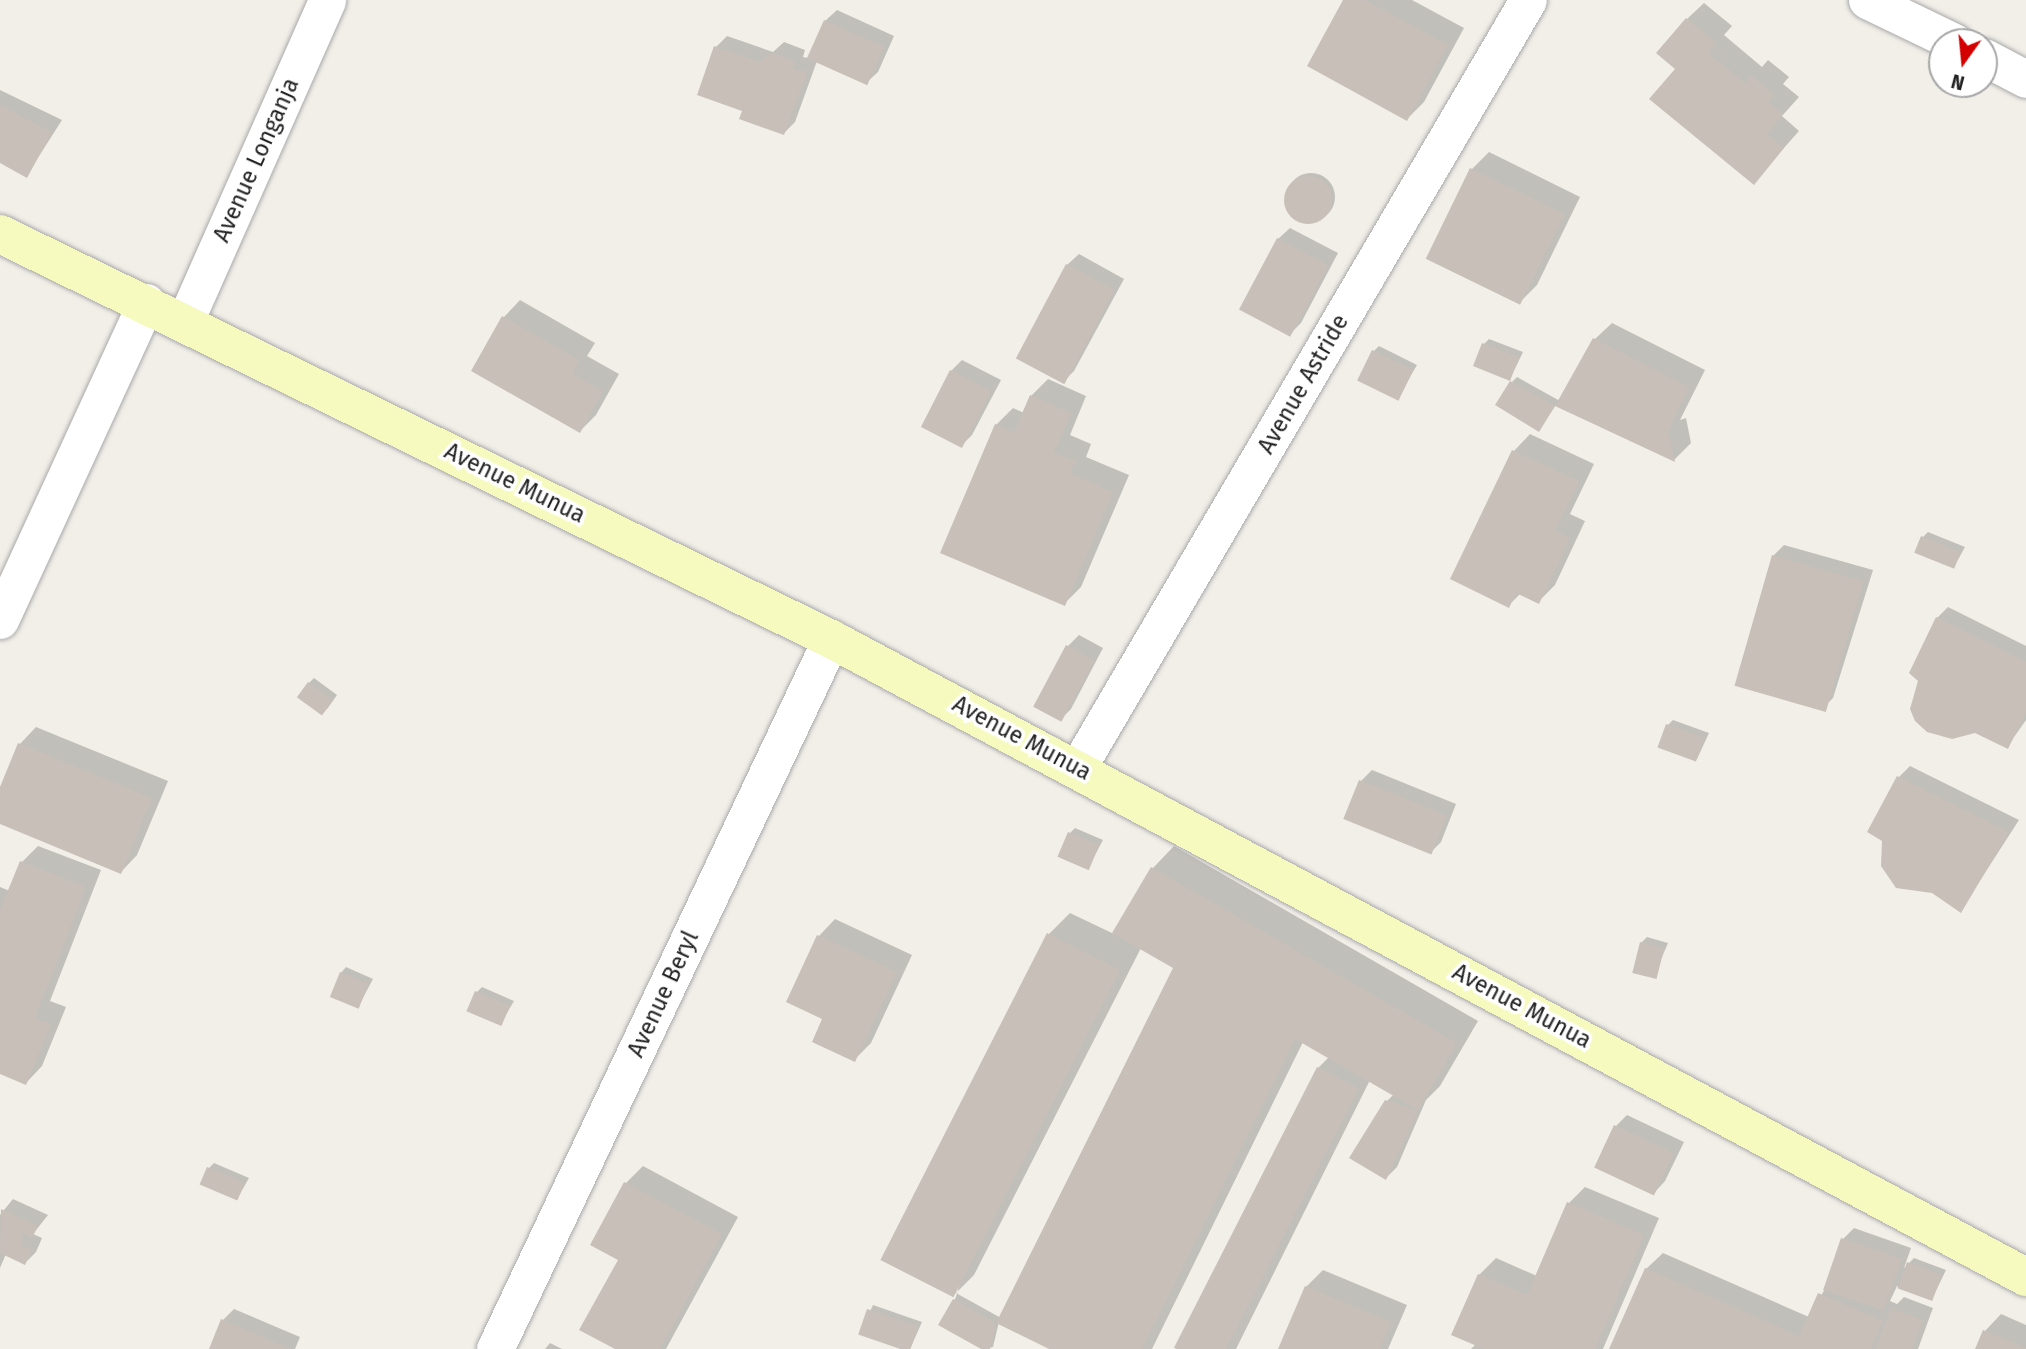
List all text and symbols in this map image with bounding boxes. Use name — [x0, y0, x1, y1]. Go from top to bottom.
north arrow — [1928, 28, 1998, 98]
text: N — [1949, 69, 1967, 95]
street label: Avenue Longanja — [207, 74, 305, 246]
street label: Avenue Astride — [1252, 309, 1354, 459]
street label: Avenue Munua — [440, 437, 590, 529]
street label: Avenue Munua — [948, 690, 1096, 786]
street label: Avenue Beryl — [622, 927, 704, 1061]
street label: Avenue Munua — [1448, 958, 1596, 1054]

